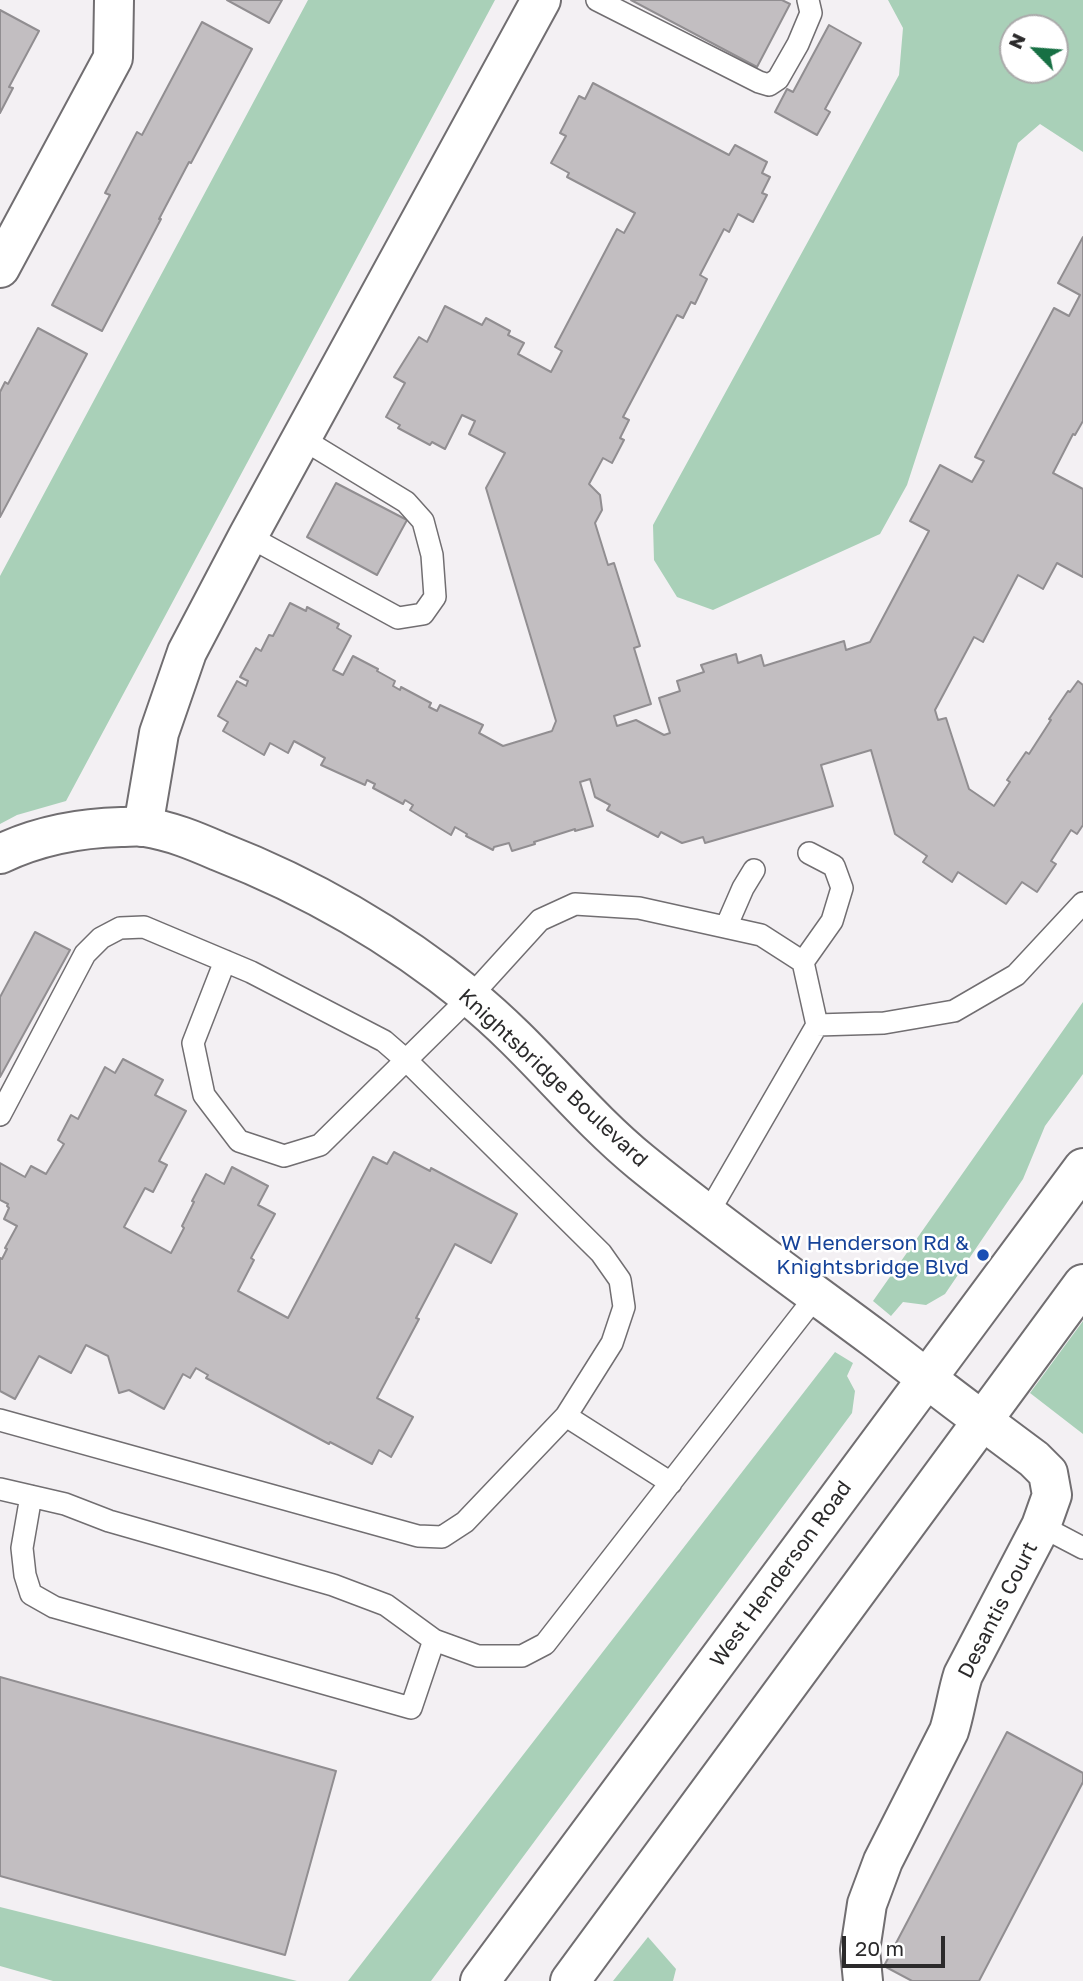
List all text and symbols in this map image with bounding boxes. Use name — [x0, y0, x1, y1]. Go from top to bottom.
north arrow — [999, 14, 1069, 84]
text: N — [1003, 29, 1030, 52]
street label: Knightsbridge Boulevard — [453, 984, 653, 1172]
place label: W Henderson Rd & Knightsbridge Blvd — [776, 1230, 969, 1280]
marker: W Henderson Rd & Knightsbridge Blvd — [975, 1247, 991, 1263]
street label: West Henderson Road — [705, 1476, 857, 1672]
street label: Desantis Court — [953, 1538, 1043, 1682]
scale bar — [845, 1922, 948, 1966]
text: 20 m — [855, 1935, 904, 1961]

